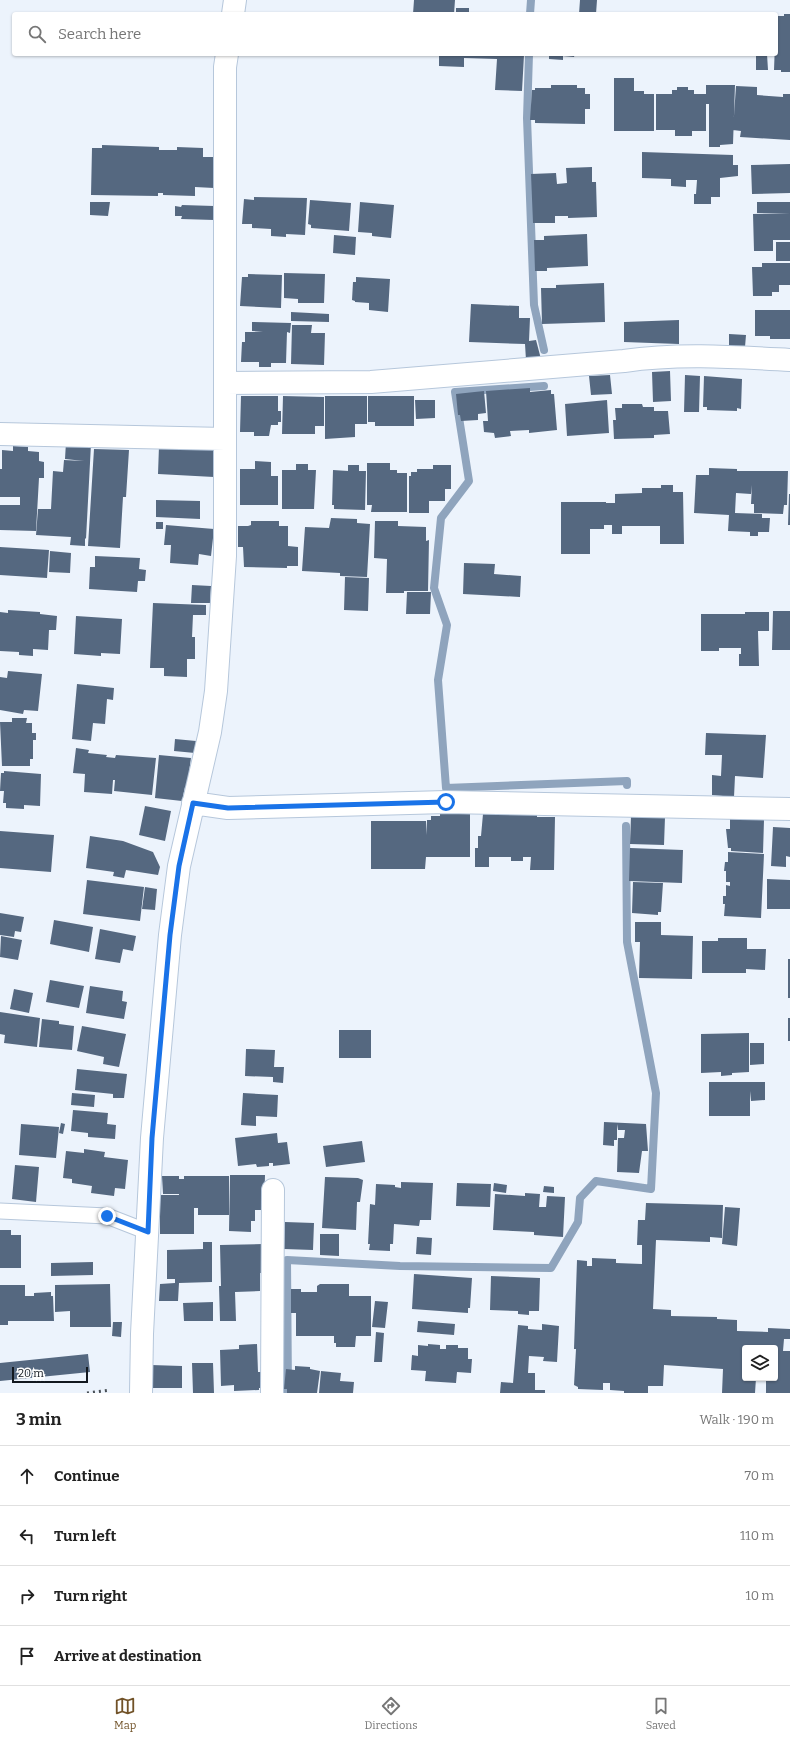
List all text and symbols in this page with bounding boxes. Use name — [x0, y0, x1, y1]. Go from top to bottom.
search box — [12, 12, 778, 56]
icon: search — [26, 23, 48, 45]
text: Search here — [58, 25, 141, 43]
route start — [437, 793, 455, 811]
route end — [98, 1207, 116, 1225]
map controls — [742, 1345, 778, 1381]
button: layers — [742, 1345, 778, 1381]
scale bar — [12, 1365, 88, 1384]
text: 20 m — [18, 1367, 44, 1380]
text: 3 min — [16, 1409, 61, 1430]
text: Walk · 190 m — [699, 1412, 774, 1427]
icon: ahead — [16, 1465, 38, 1487]
text: Continue — [54, 1467, 120, 1485]
text: 70 m — [744, 1468, 774, 1483]
icon: left — [16, 1525, 38, 1547]
text: Turn left — [54, 1527, 116, 1545]
text: 110 m — [740, 1528, 774, 1543]
icon: right — [16, 1585, 38, 1607]
text: Turn right — [54, 1587, 127, 1605]
text: 10 m — [745, 1588, 774, 1603]
icon: arrive — [16, 1645, 38, 1667]
text: Arrive at destination — [54, 1647, 201, 1665]
tab: Map — [114, 1695, 136, 1732]
tab: Directions — [365, 1695, 417, 1732]
tab: Saved — [646, 1695, 676, 1732]

